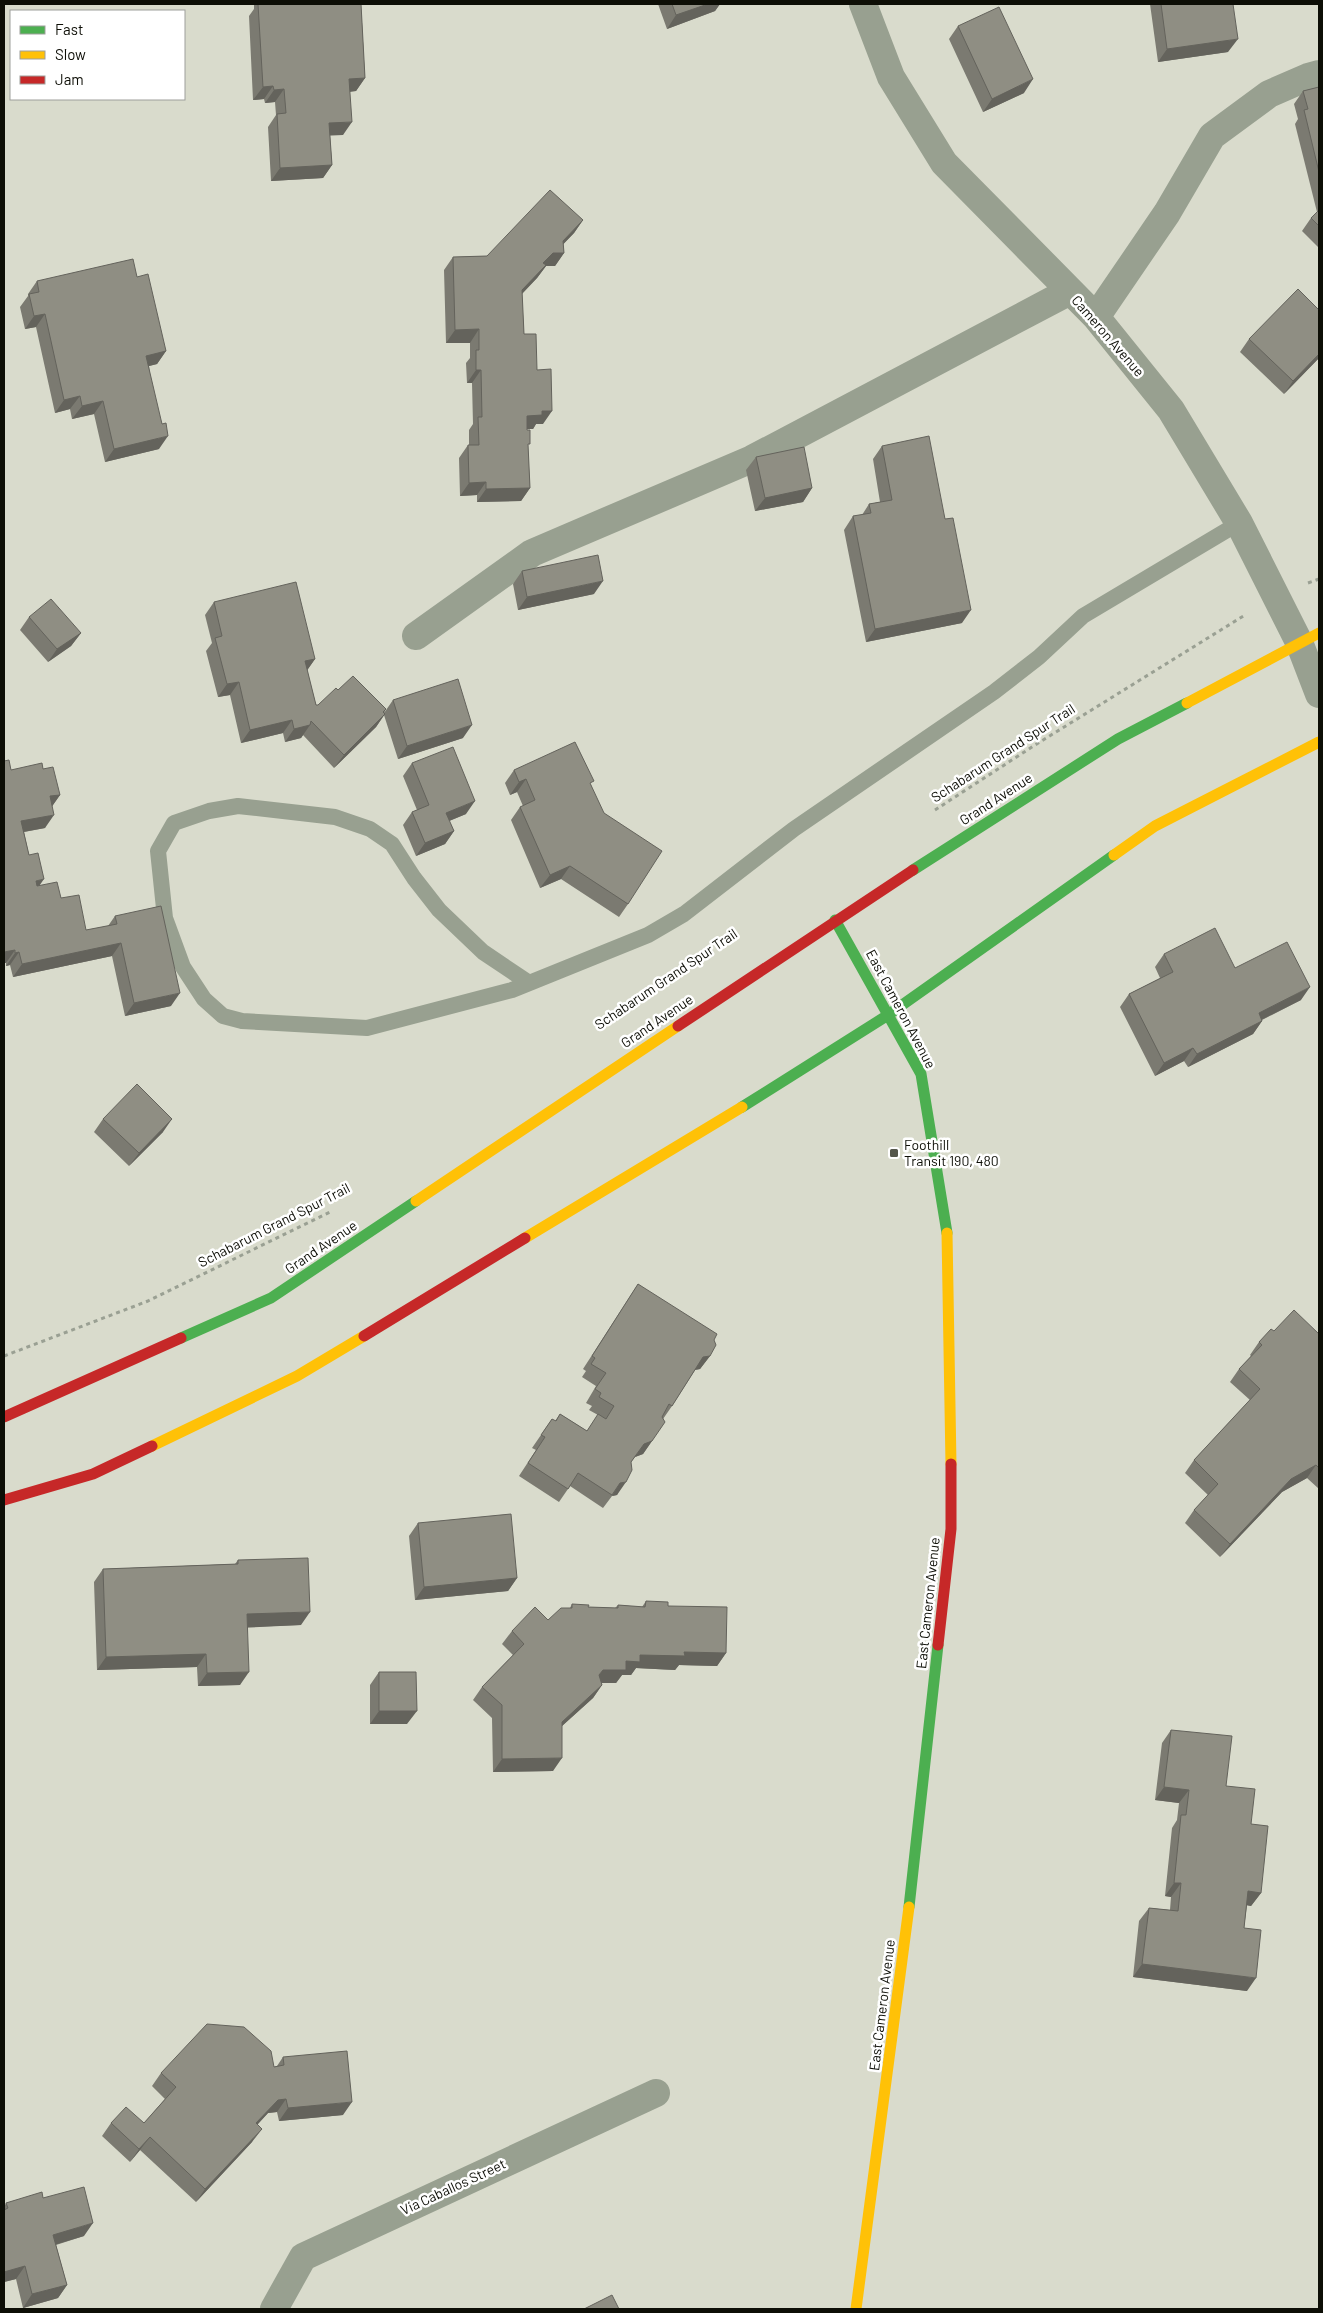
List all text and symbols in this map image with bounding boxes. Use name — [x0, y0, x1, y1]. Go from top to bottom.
legend — [10, 10, 185, 100]
text: Fast — [55, 20, 83, 38]
text: Slow — [55, 45, 86, 63]
text: Jam — [55, 70, 84, 88]
street label: Cameron Avenue — [1069, 292, 1148, 380]
street label: Schabarum Grand Spur Trail — [928, 700, 1078, 806]
street label: Grand Avenue — [956, 769, 1035, 828]
street label: Schabarum Grand Spur Trail — [591, 925, 740, 1033]
street label: East Cameron Avenue — [863, 946, 940, 1071]
street label: Grand Avenue — [617, 990, 696, 1051]
place label: Foothill Transit 190, 480 — [904, 1136, 999, 1169]
marker: Foothill Transit 190, 480 — [888, 1147, 900, 1159]
street label: Schabarum Grand Spur Trail — [195, 1179, 353, 1270]
street label: Grand Avenue — [281, 1216, 360, 1277]
street label: East Cameron Avenue — [912, 1536, 943, 1670]
street label: East Cameron Avenue — [865, 1938, 898, 2072]
street label: Via Caballos Street — [398, 2155, 508, 2218]

